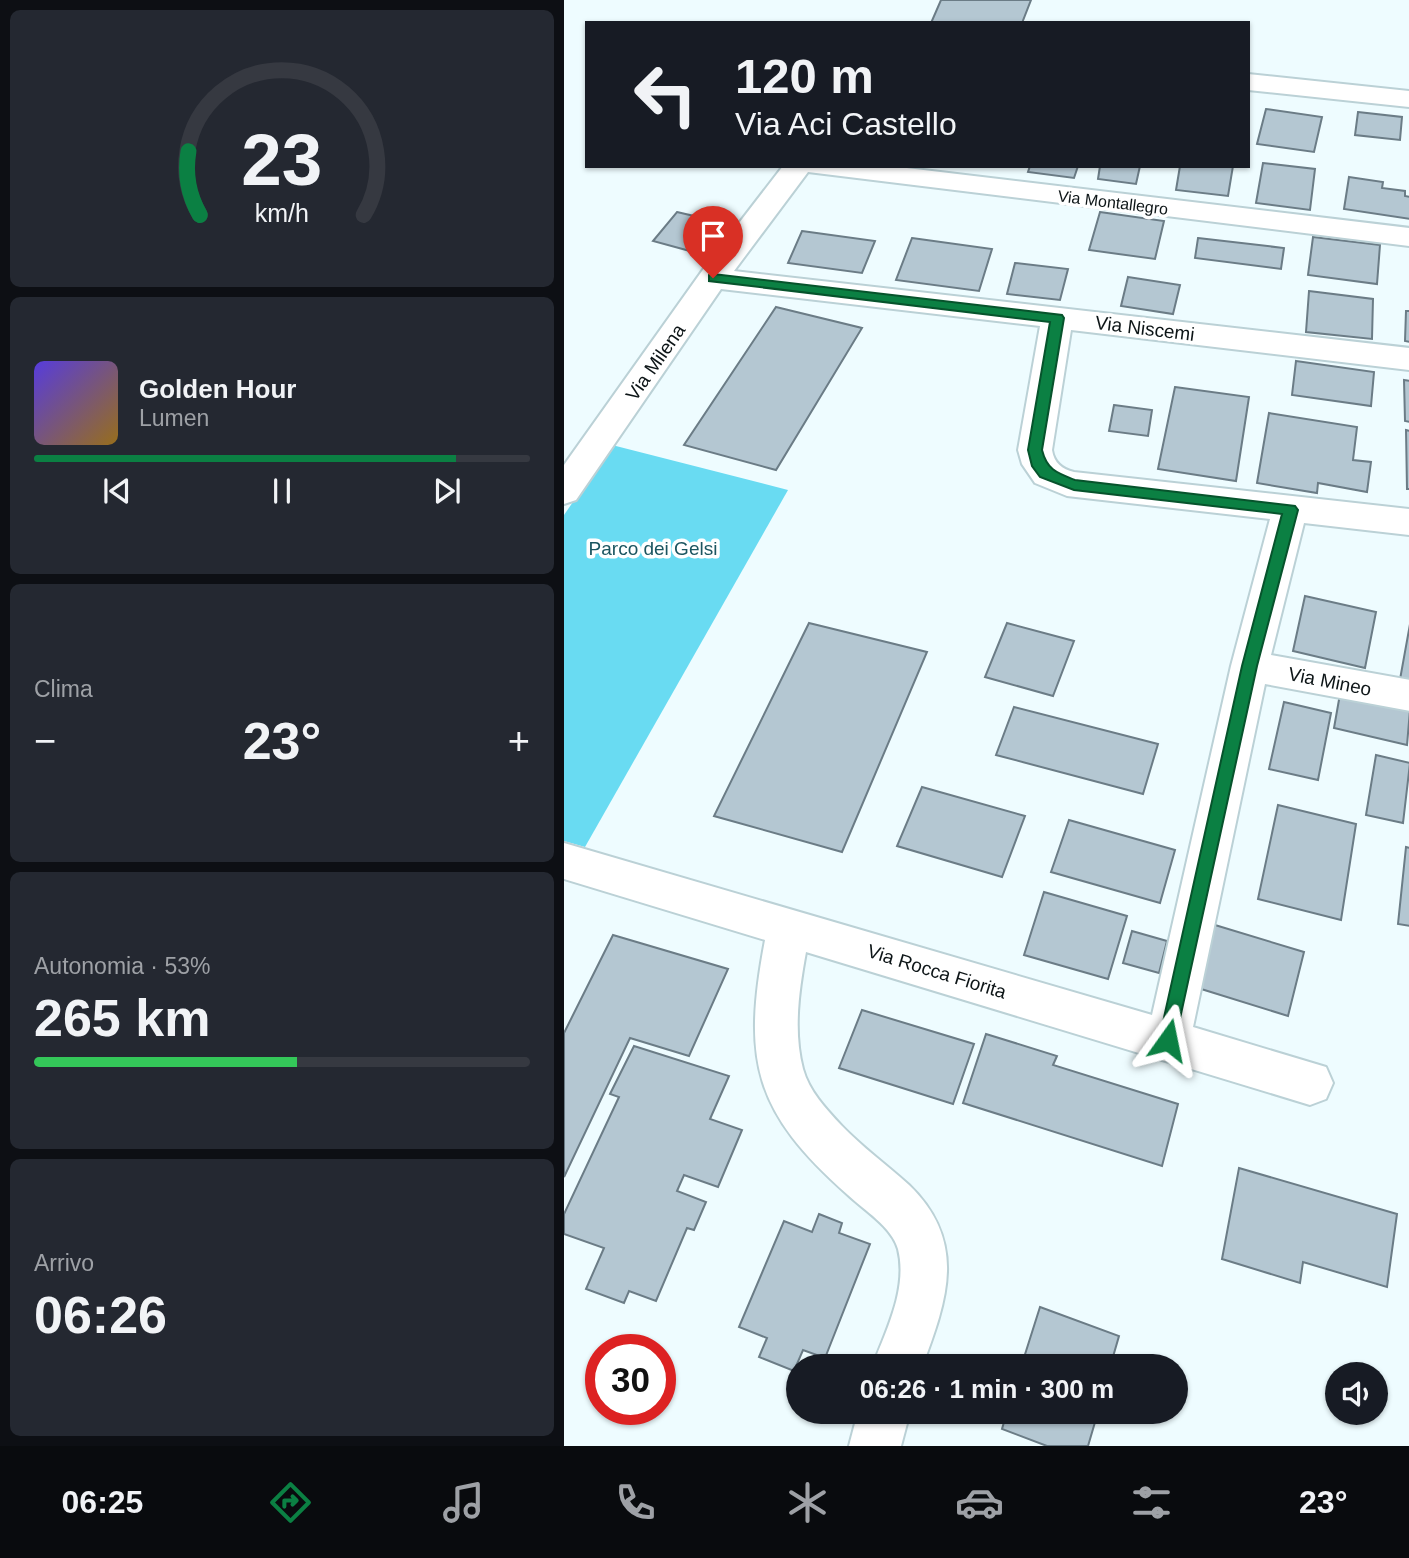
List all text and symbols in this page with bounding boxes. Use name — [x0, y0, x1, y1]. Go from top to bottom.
icon: left — [620, 49, 711, 140]
text: 120 m — [735, 49, 874, 103]
text: Via Aci Castello — [735, 106, 957, 142]
text: 23 — [242, 119, 322, 200]
street label: Via Montallegro — [1057, 187, 1169, 218]
text: km/h — [255, 198, 309, 226]
pin — [683, 206, 743, 278]
icon: arrive — [694, 217, 732, 255]
street label: Via Niscemi — [1094, 312, 1196, 345]
street label: Via Milena — [621, 320, 690, 405]
text: Golden Hour — [139, 374, 296, 404]
text: Lumen — [139, 405, 209, 431]
icon: previous — [98, 472, 136, 510]
icon: pause — [263, 472, 301, 510]
icon: next — [428, 472, 466, 510]
park label: Parco dei Gelsi — [589, 538, 717, 559]
street label: Via Mineo — [1287, 663, 1373, 700]
text: Clima — [34, 676, 93, 702]
text: 23° — [243, 712, 321, 770]
text: − — [34, 720, 56, 762]
text: + — [508, 720, 530, 762]
street label: Via Rocca Fiorita — [865, 940, 1009, 1003]
text: Autonomia · 53% — [34, 953, 210, 979]
text: 265 km — [34, 989, 210, 1047]
position arrow — [1131, 1003, 1205, 1077]
text: Arrivo — [34, 1250, 94, 1276]
text: 06:26 — [34, 1286, 167, 1344]
speed limit sign: 30 — [585, 1334, 676, 1425]
map controls — [1325, 1362, 1388, 1425]
button: sound — [1325, 1362, 1388, 1425]
text: 06:26 · 1 min · 300 m — [860, 1374, 1114, 1404]
icon: directions — [266, 1478, 315, 1527]
icon: music — [439, 1478, 488, 1527]
icon: phone — [611, 1478, 660, 1527]
icon: climate — [783, 1478, 832, 1527]
icon: car — [955, 1478, 1004, 1527]
icon: filters — [1127, 1478, 1176, 1527]
text: 06:25 — [62, 1484, 143, 1520]
text: 23° — [1299, 1484, 1347, 1520]

